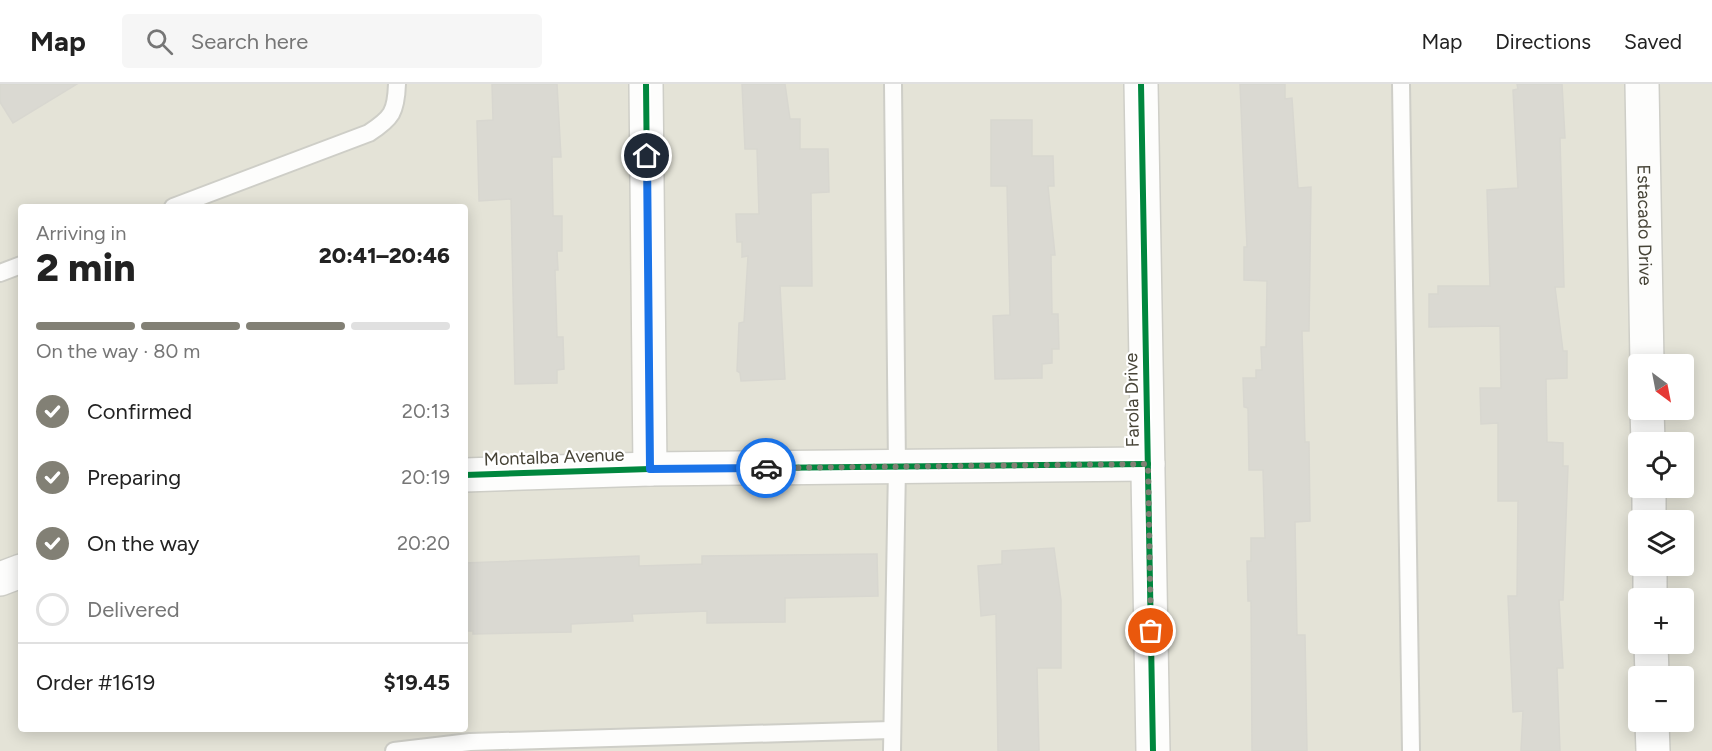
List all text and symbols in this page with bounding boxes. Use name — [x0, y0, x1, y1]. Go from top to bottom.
search box — [122, 14, 542, 68]
text: Map — [30, 24, 86, 58]
icon: search — [143, 25, 176, 58]
text: Search here — [191, 28, 308, 55]
text: Map — [1421, 29, 1462, 54]
text: Directions — [1495, 29, 1591, 54]
text: Saved — [1624, 29, 1682, 54]
pin — [621, 130, 672, 181]
icon: home — [630, 139, 663, 172]
street label: Estacado Drive — [1632, 164, 1657, 286]
text: Arriving in — [36, 221, 126, 245]
text: 20:41–20:46 — [319, 242, 450, 269]
text: 2 min — [36, 244, 136, 291]
text: On the way · 80 m — [36, 339, 200, 363]
street label: Farola Drive — [1120, 352, 1144, 447]
north arrow — [1628, 354, 1694, 420]
map controls — [1628, 354, 1694, 732]
icon: check — [36, 395, 69, 428]
text: Confirmed — [87, 398, 192, 425]
text: 20:13 — [402, 399, 450, 423]
button: locate — [1628, 432, 1694, 498]
courier — [736, 438, 796, 498]
street label: Montalba Avenue — [483, 444, 625, 470]
icon: car — [750, 452, 783, 485]
icon: check — [36, 461, 69, 494]
text: Preparing — [87, 464, 181, 491]
text: 20:19 — [401, 465, 450, 489]
button: layers — [1628, 510, 1694, 576]
icon: check — [36, 527, 69, 560]
text: On the way — [87, 530, 199, 557]
text: 20:20 — [397, 531, 450, 555]
button: + — [1628, 588, 1694, 654]
text: Delivered — [87, 596, 180, 623]
pin — [1125, 605, 1176, 656]
icon: bag — [1134, 614, 1167, 647]
button: − — [1628, 666, 1694, 732]
text: Order #1619 — [36, 669, 155, 696]
text: $19.45 — [384, 669, 450, 696]

